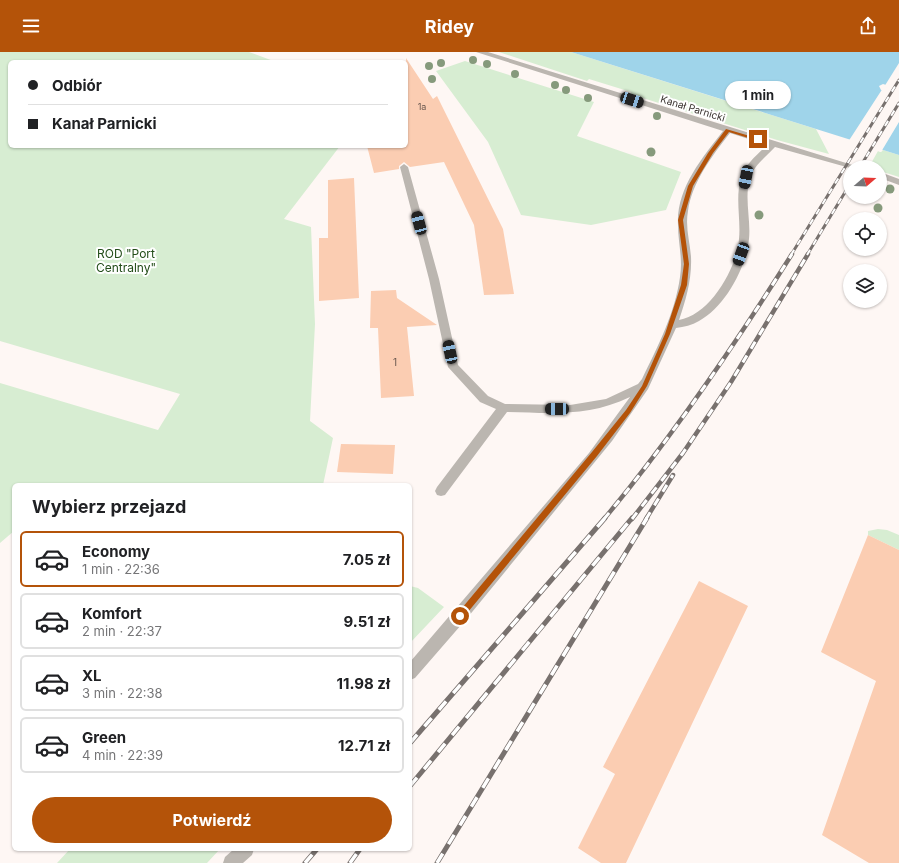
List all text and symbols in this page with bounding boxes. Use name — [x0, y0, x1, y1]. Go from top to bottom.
icon: menu — [20, 15, 42, 37]
icon: share — [857, 15, 879, 37]
text: Ridey — [425, 16, 474, 37]
text: Odbiór — [52, 76, 102, 95]
callout: 1 min — [725, 81, 791, 109]
text: 1 min — [742, 87, 774, 103]
car — [619, 91, 645, 109]
street label: Kanał Parnicki — [659, 92, 727, 124]
house number: 1a — [418, 101, 426, 112]
text: Kanał Parnicki — [52, 114, 157, 133]
route end — [749, 130, 767, 148]
north arrow — [843, 160, 887, 204]
map controls — [843, 160, 887, 308]
car — [738, 164, 754, 190]
car — [410, 210, 428, 236]
button: locate — [843, 212, 887, 256]
car — [731, 241, 751, 267]
park label: ROD "Port Centralny" — [96, 246, 156, 275]
button: layers — [843, 264, 887, 308]
car — [442, 339, 458, 365]
house number: 1 — [393, 356, 397, 368]
car — [545, 403, 569, 415]
text: Wybierz przejazd — [32, 496, 186, 517]
icon: car — [34, 541, 70, 577]
text: Economy — [82, 542, 150, 561]
text: 7.05 zł — [343, 550, 390, 569]
text: 1 min · 22:36 — [82, 561, 160, 577]
icon: car — [34, 603, 70, 639]
text: Komfort — [82, 604, 142, 623]
route start — [451, 607, 469, 625]
text: 9.51 zł — [344, 612, 390, 631]
text: 2 min · 22:37 — [82, 623, 162, 639]
icon: car — [34, 665, 70, 701]
text: XL — [82, 666, 102, 685]
text: 11.98 zł — [337, 674, 390, 693]
text: 3 min · 22:38 — [82, 685, 163, 701]
icon: car — [34, 727, 70, 763]
text: Green — [82, 728, 126, 747]
text: 12.71 zł — [338, 736, 390, 755]
text: 4 min · 22:39 — [82, 747, 163, 763]
button: Potwierdź — [32, 797, 392, 843]

